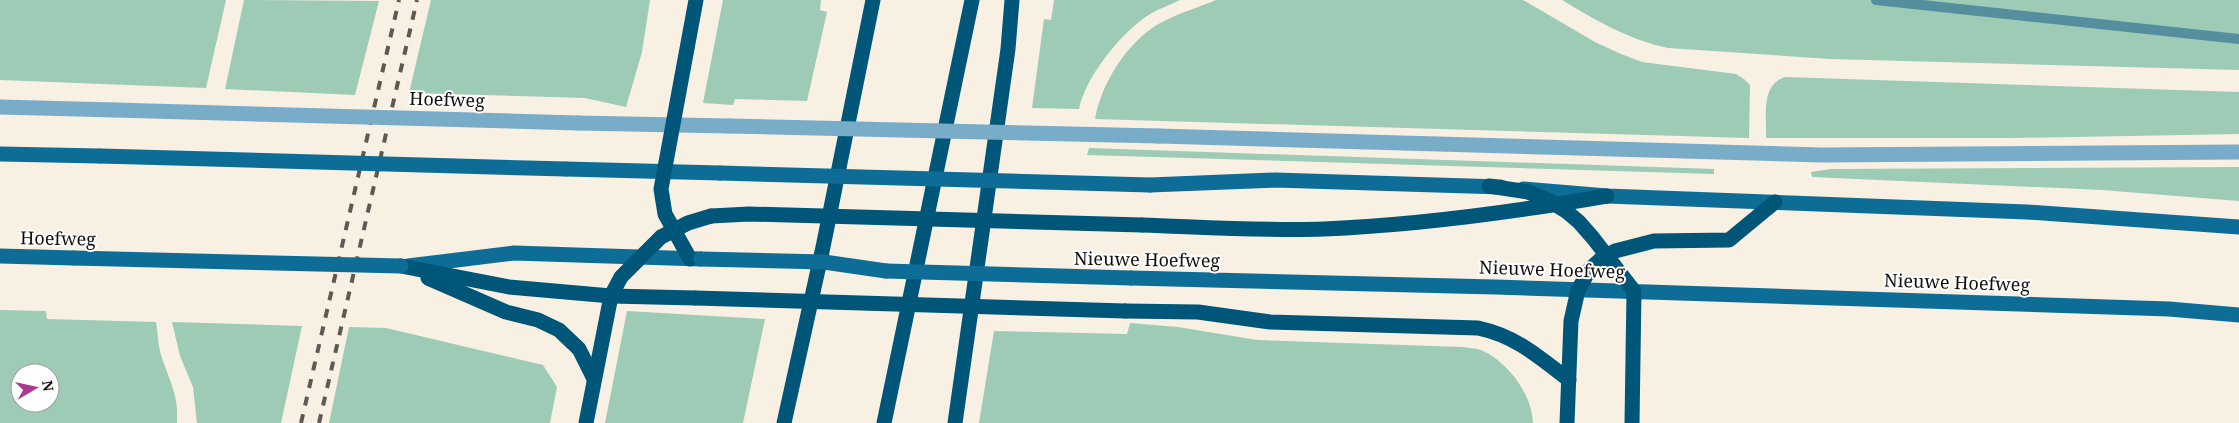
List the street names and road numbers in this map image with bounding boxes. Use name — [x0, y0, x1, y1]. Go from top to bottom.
street label: Hoefweg — [409, 86, 486, 112]
street label: Hoefweg — [20, 225, 96, 251]
street label: Nieuwe Hoefweg — [1074, 246, 1221, 272]
street label: Nieuwe Hoefweg — [1479, 254, 1626, 284]
street label: Nieuwe Hoefweg — [1884, 267, 2031, 297]

